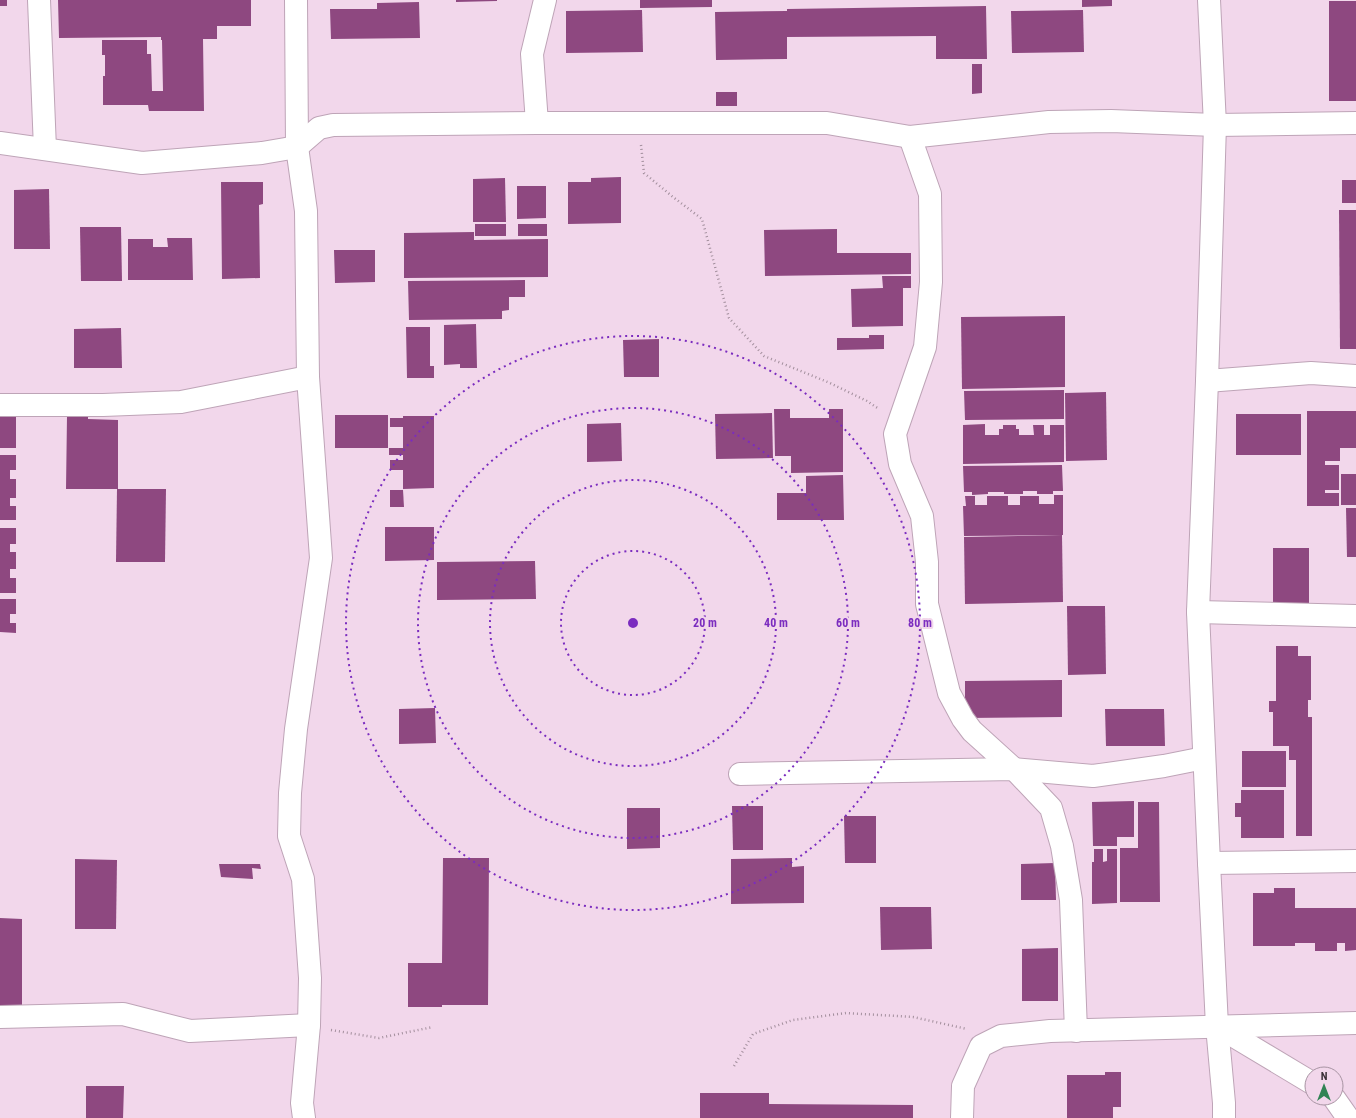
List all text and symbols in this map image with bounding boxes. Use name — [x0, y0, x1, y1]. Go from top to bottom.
centre of rings — [626, 616, 640, 630]
text: 20 m — [693, 616, 717, 630]
text: 40 m — [764, 616, 788, 630]
text: 60 m — [836, 616, 860, 630]
text: 80 m — [908, 616, 932, 630]
north arrow — [1304, 1066, 1344, 1106]
text: N — [1321, 1070, 1328, 1083]

